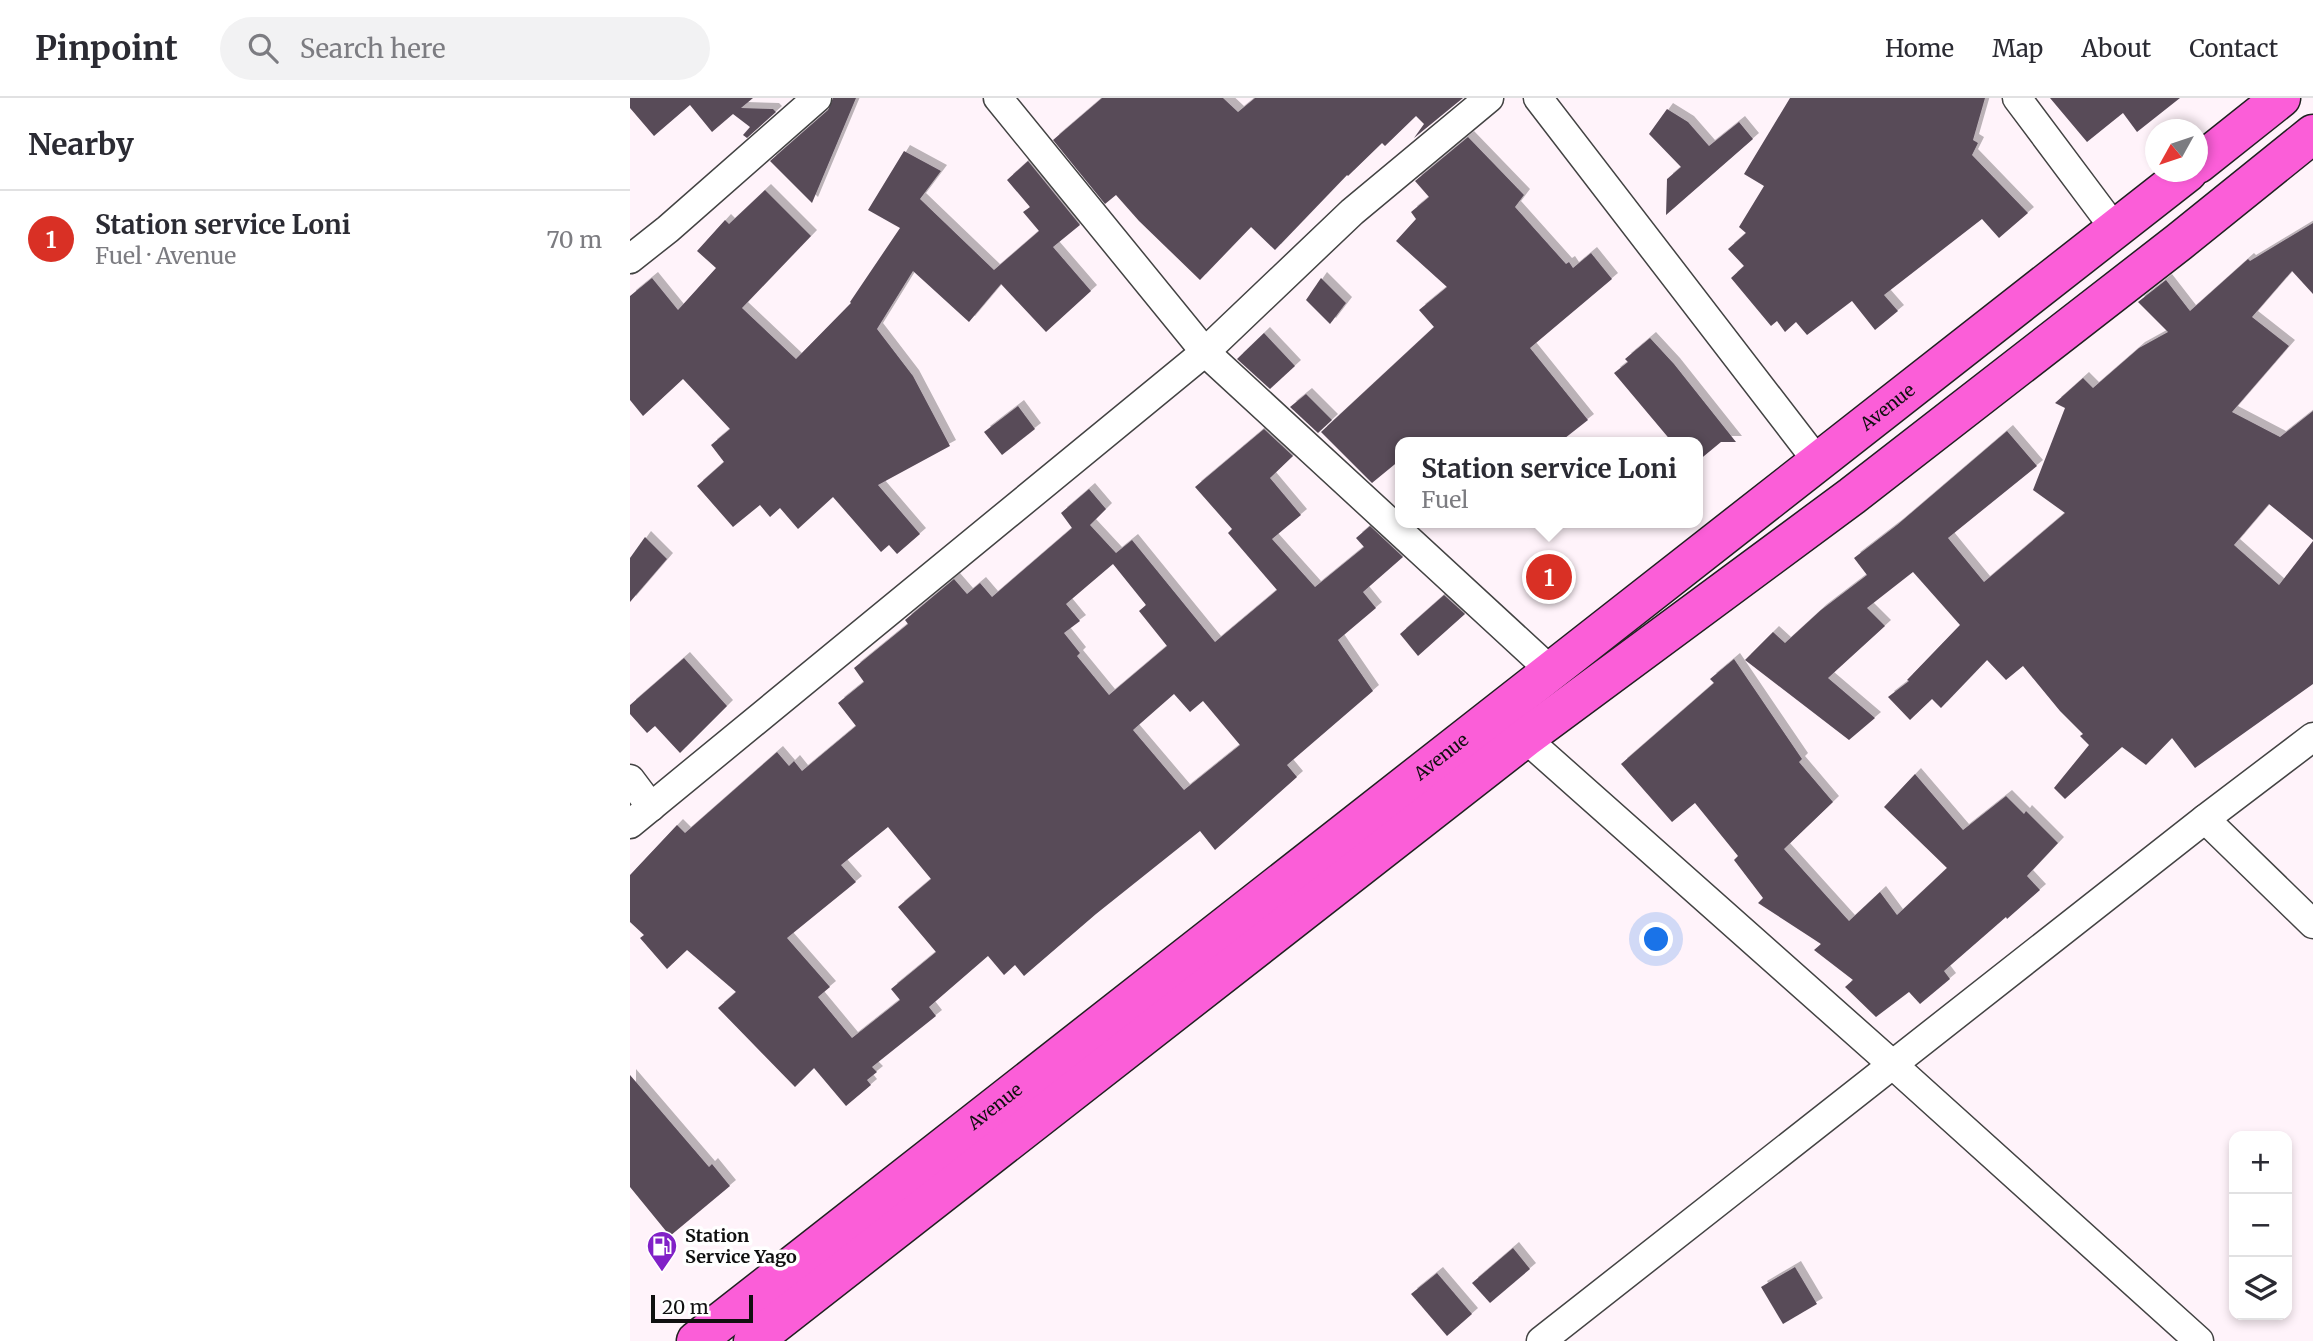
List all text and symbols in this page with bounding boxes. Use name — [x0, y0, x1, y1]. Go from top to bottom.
search box — [220, 17, 710, 80]
text: Pinpoint — [35, 28, 178, 69]
icon: search — [244, 29, 282, 67]
text: Search here — [300, 32, 446, 65]
text: Home — [1885, 33, 1954, 64]
text: Map — [1992, 33, 2043, 64]
text: About — [2081, 33, 2151, 64]
text: Contact — [2189, 33, 2278, 64]
north arrow — [2145, 119, 2208, 182]
text: Nearby — [28, 125, 134, 163]
text: Station service Loni — [95, 208, 351, 241]
text: 1 — [46, 225, 56, 254]
text: 70 m — [546, 225, 602, 254]
text: Fuel · Avenue — [95, 241, 236, 270]
street label: Avenue — [1855, 378, 1919, 436]
popup — [1395, 437, 1703, 528]
text: Station service Loni — [1421, 452, 1677, 485]
text: Fuel — [1421, 485, 1468, 514]
pin: 1 — [1526, 551, 1572, 603]
street label: Avenue — [1408, 728, 1473, 786]
your location — [1639, 922, 1673, 956]
street label: Avenue — [962, 1078, 1027, 1135]
map controls — [2229, 1131, 2292, 1320]
button: + — [2229, 1131, 2292, 1194]
button: − — [2229, 1194, 2292, 1257]
place label: Station Service Yago — [685, 1224, 797, 1268]
fuel station icon: Station Service Yago — [645, 1229, 679, 1273]
button: layers — [2229, 1257, 2292, 1320]
scale bar — [651, 1292, 752, 1324]
text: 20 m — [662, 1295, 709, 1319]

